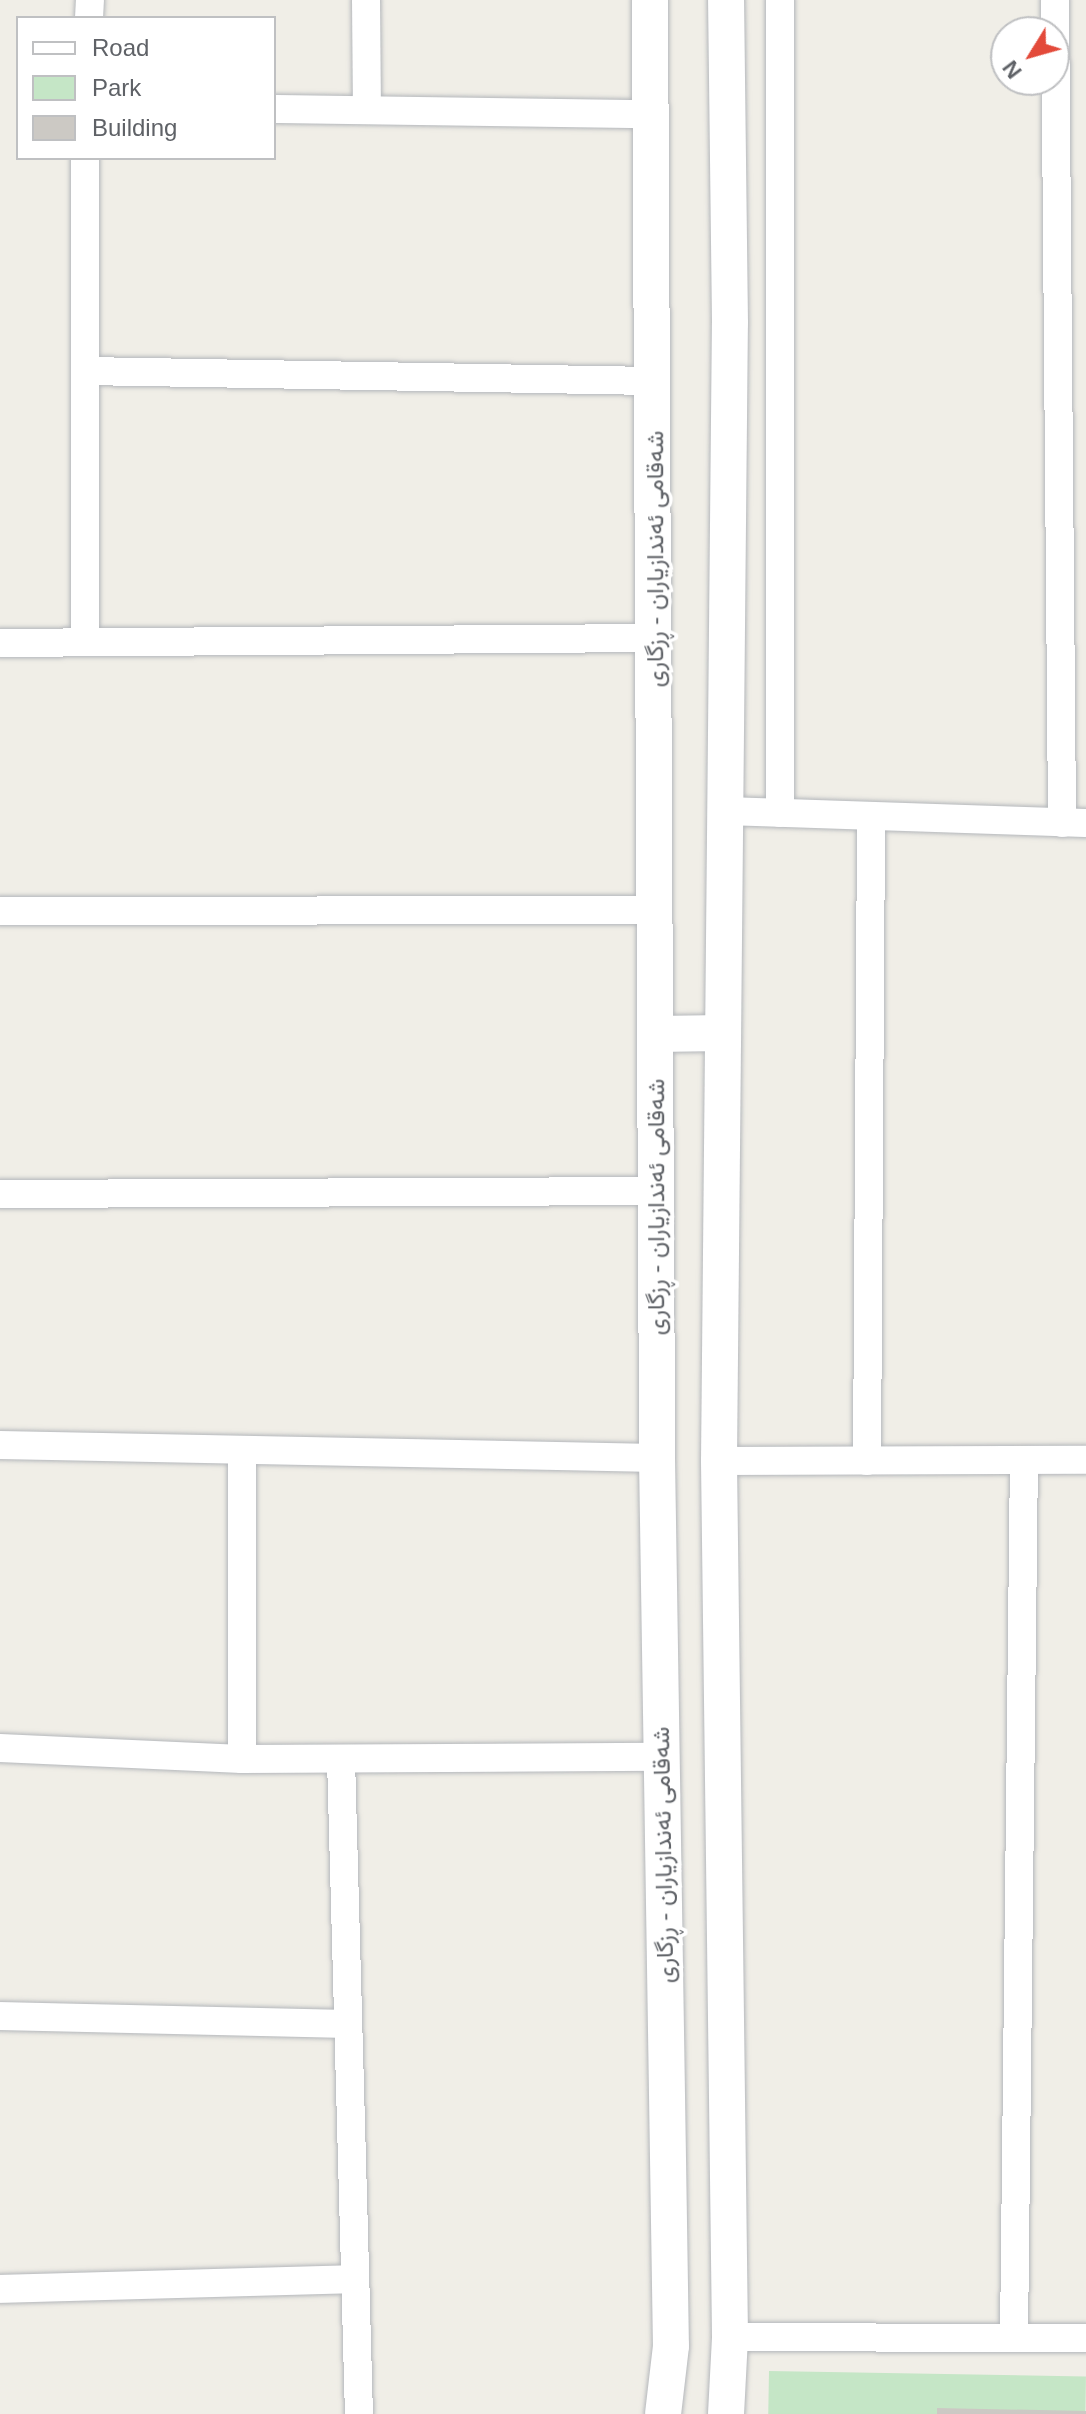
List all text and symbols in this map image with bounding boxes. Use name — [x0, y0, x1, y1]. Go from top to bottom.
legend — [16, 16, 276, 160]
north arrow — [990, 16, 1070, 96]
text: Road — [92, 34, 149, 61]
text: N — [997, 56, 1027, 83]
text: Park — [92, 74, 141, 101]
text: Building — [92, 114, 177, 141]
street label: شەقامی ئەندازیاران - ڕزگاری — [641, 431, 669, 687]
street label: شەقامی ئەندازیاران - ڕزگاری — [642, 1079, 670, 1335]
street label: شەقامی ئەندازیاران - ڕزگاری — [646, 1726, 680, 1984]

